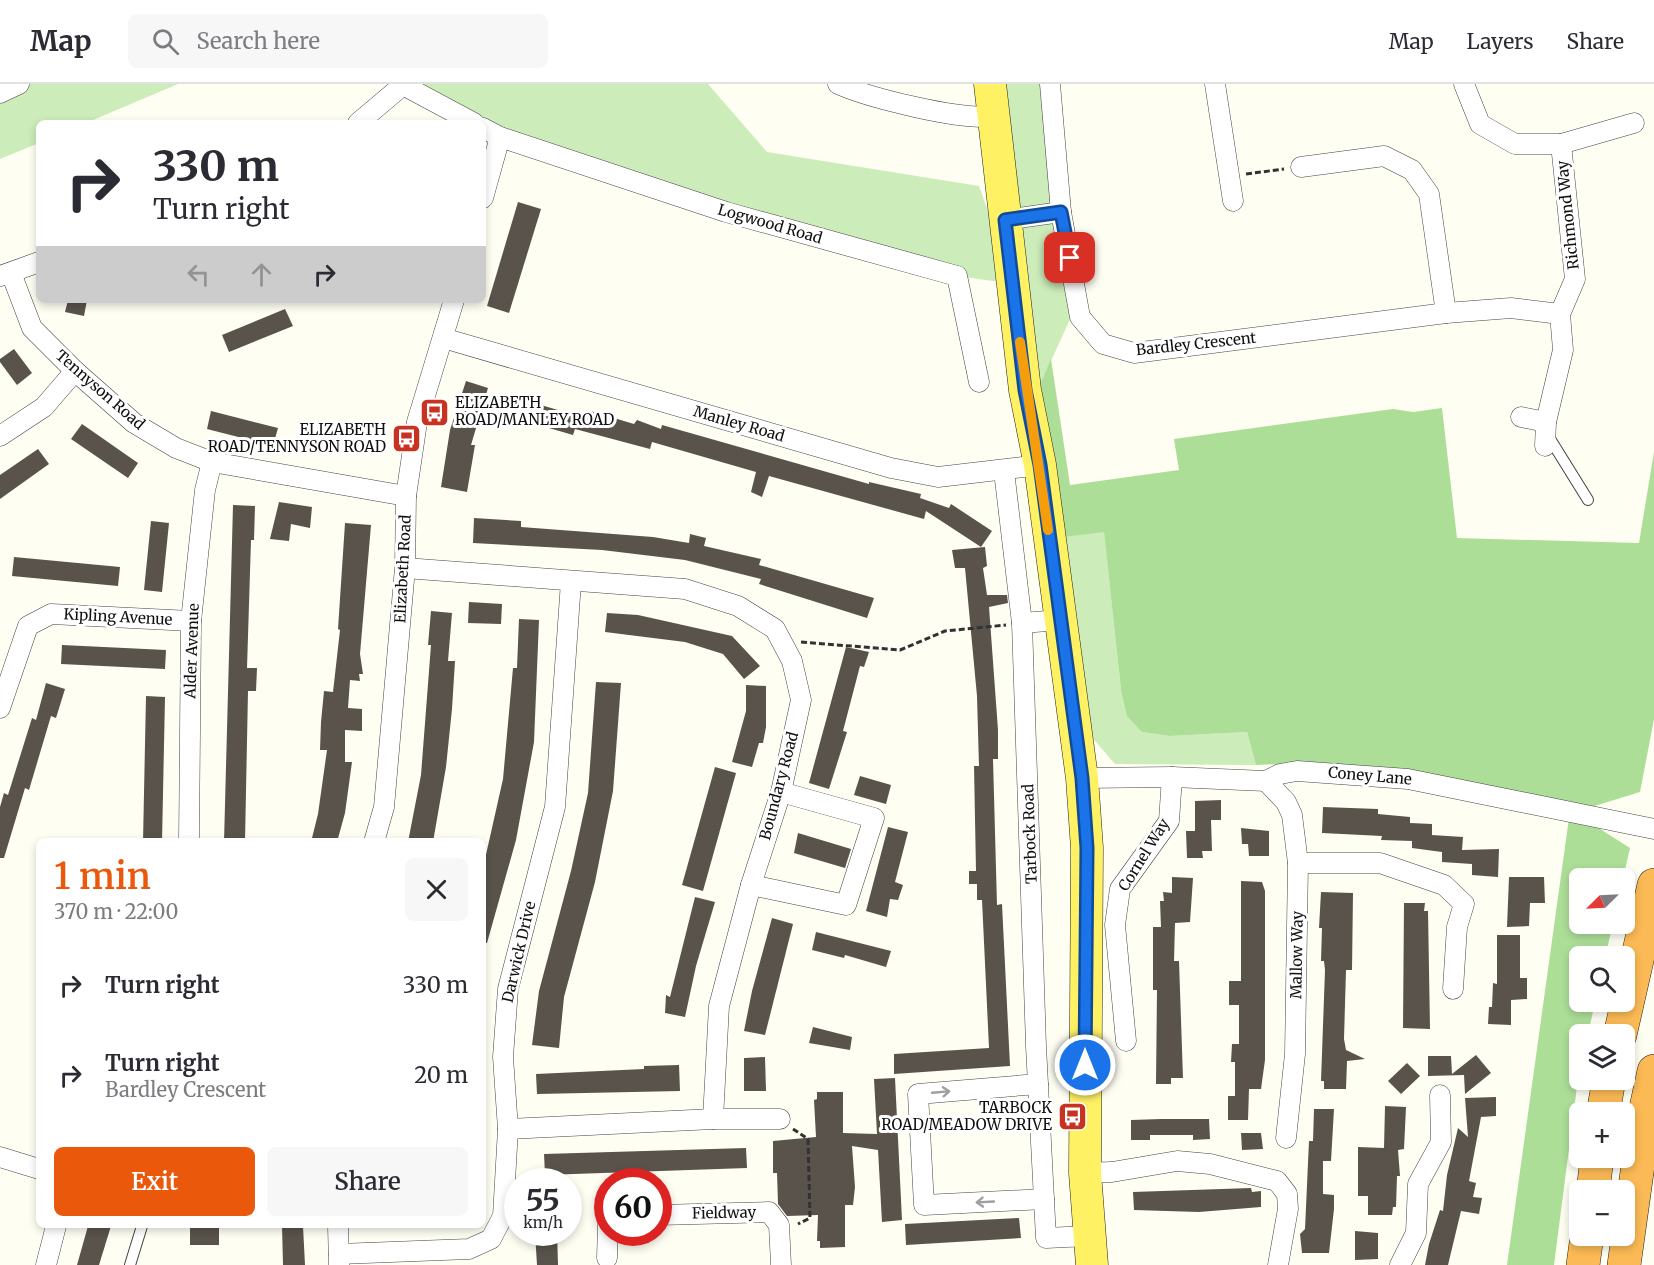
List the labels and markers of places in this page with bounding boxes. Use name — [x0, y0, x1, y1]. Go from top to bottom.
pin — [1044, 232, 1095, 283]
place label: ELIZABETH ROAD/MANLEY ROAD — [455, 393, 614, 429]
bus stop icon: ELIZABETH ROAD/MANLEY ROAD — [418, 396, 450, 428]
place label: ELIZABETH ROAD/TENNYSON ROAD — [208, 420, 386, 456]
bus stop icon: ELIZABETH ROAD/TENNYSON ROAD — [391, 423, 423, 455]
place label: TARBOCK ROAD/MEADOW DRIVE — [881, 1098, 1052, 1134]
bus stop icon: TARBOCK ROAD/MEADOW DRIVE — [1057, 1101, 1089, 1133]

